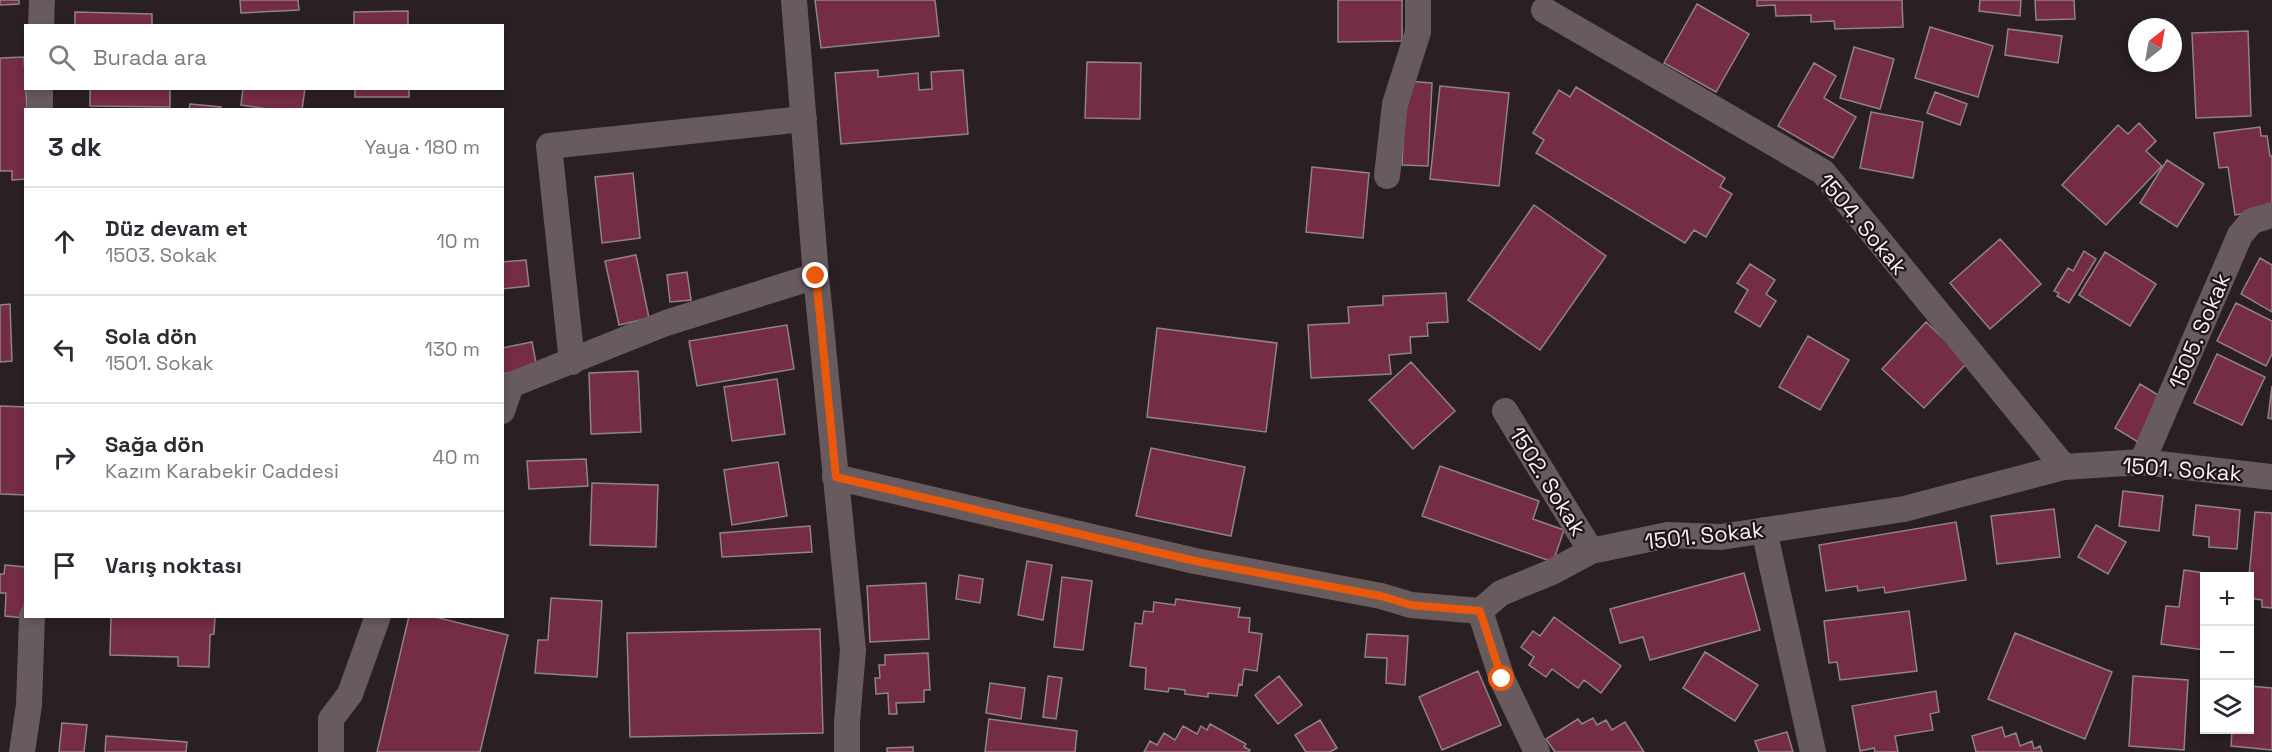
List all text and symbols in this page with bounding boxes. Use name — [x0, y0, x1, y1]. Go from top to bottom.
north arrow — [2128, 18, 2182, 72]
search box — [24, 24, 504, 90]
icon: search — [45, 41, 78, 74]
text: Burada ara — [93, 43, 207, 71]
text: 3 dk — [48, 130, 102, 164]
text: Yaya · 180 m — [364, 134, 480, 160]
street label: 1504. Sokak — [1812, 168, 1914, 281]
text: Düz devam et — [105, 214, 248, 242]
icon: ahead — [48, 225, 81, 258]
text: 10 m — [436, 228, 480, 254]
text: 1503. Sokak — [105, 242, 217, 268]
route end — [802, 262, 828, 288]
street label: 1505. Sokak — [2162, 269, 2236, 393]
text: Sola dön — [105, 322, 197, 350]
icon: left — [48, 333, 81, 366]
text: 130 m — [424, 336, 480, 362]
text: 1501. Sokak — [105, 350, 213, 376]
street label: 1502. Sokak — [1503, 421, 1593, 541]
text: Sağa dön — [105, 430, 204, 458]
icon: right — [48, 441, 81, 474]
text: 40 m — [432, 444, 480, 470]
street label: 1501. Sokak — [2122, 451, 2243, 487]
text: Kazım Karabekir Caddesi — [105, 458, 339, 484]
street label: 1501. Sokak — [1643, 515, 1765, 555]
icon: arrive — [48, 549, 81, 582]
text: Varış noktası — [105, 551, 242, 579]
map controls — [2200, 572, 2254, 734]
button: + — [2200, 572, 2254, 626]
button: − — [2200, 626, 2254, 680]
route start — [1488, 665, 1514, 691]
button: layers — [2200, 680, 2254, 734]

